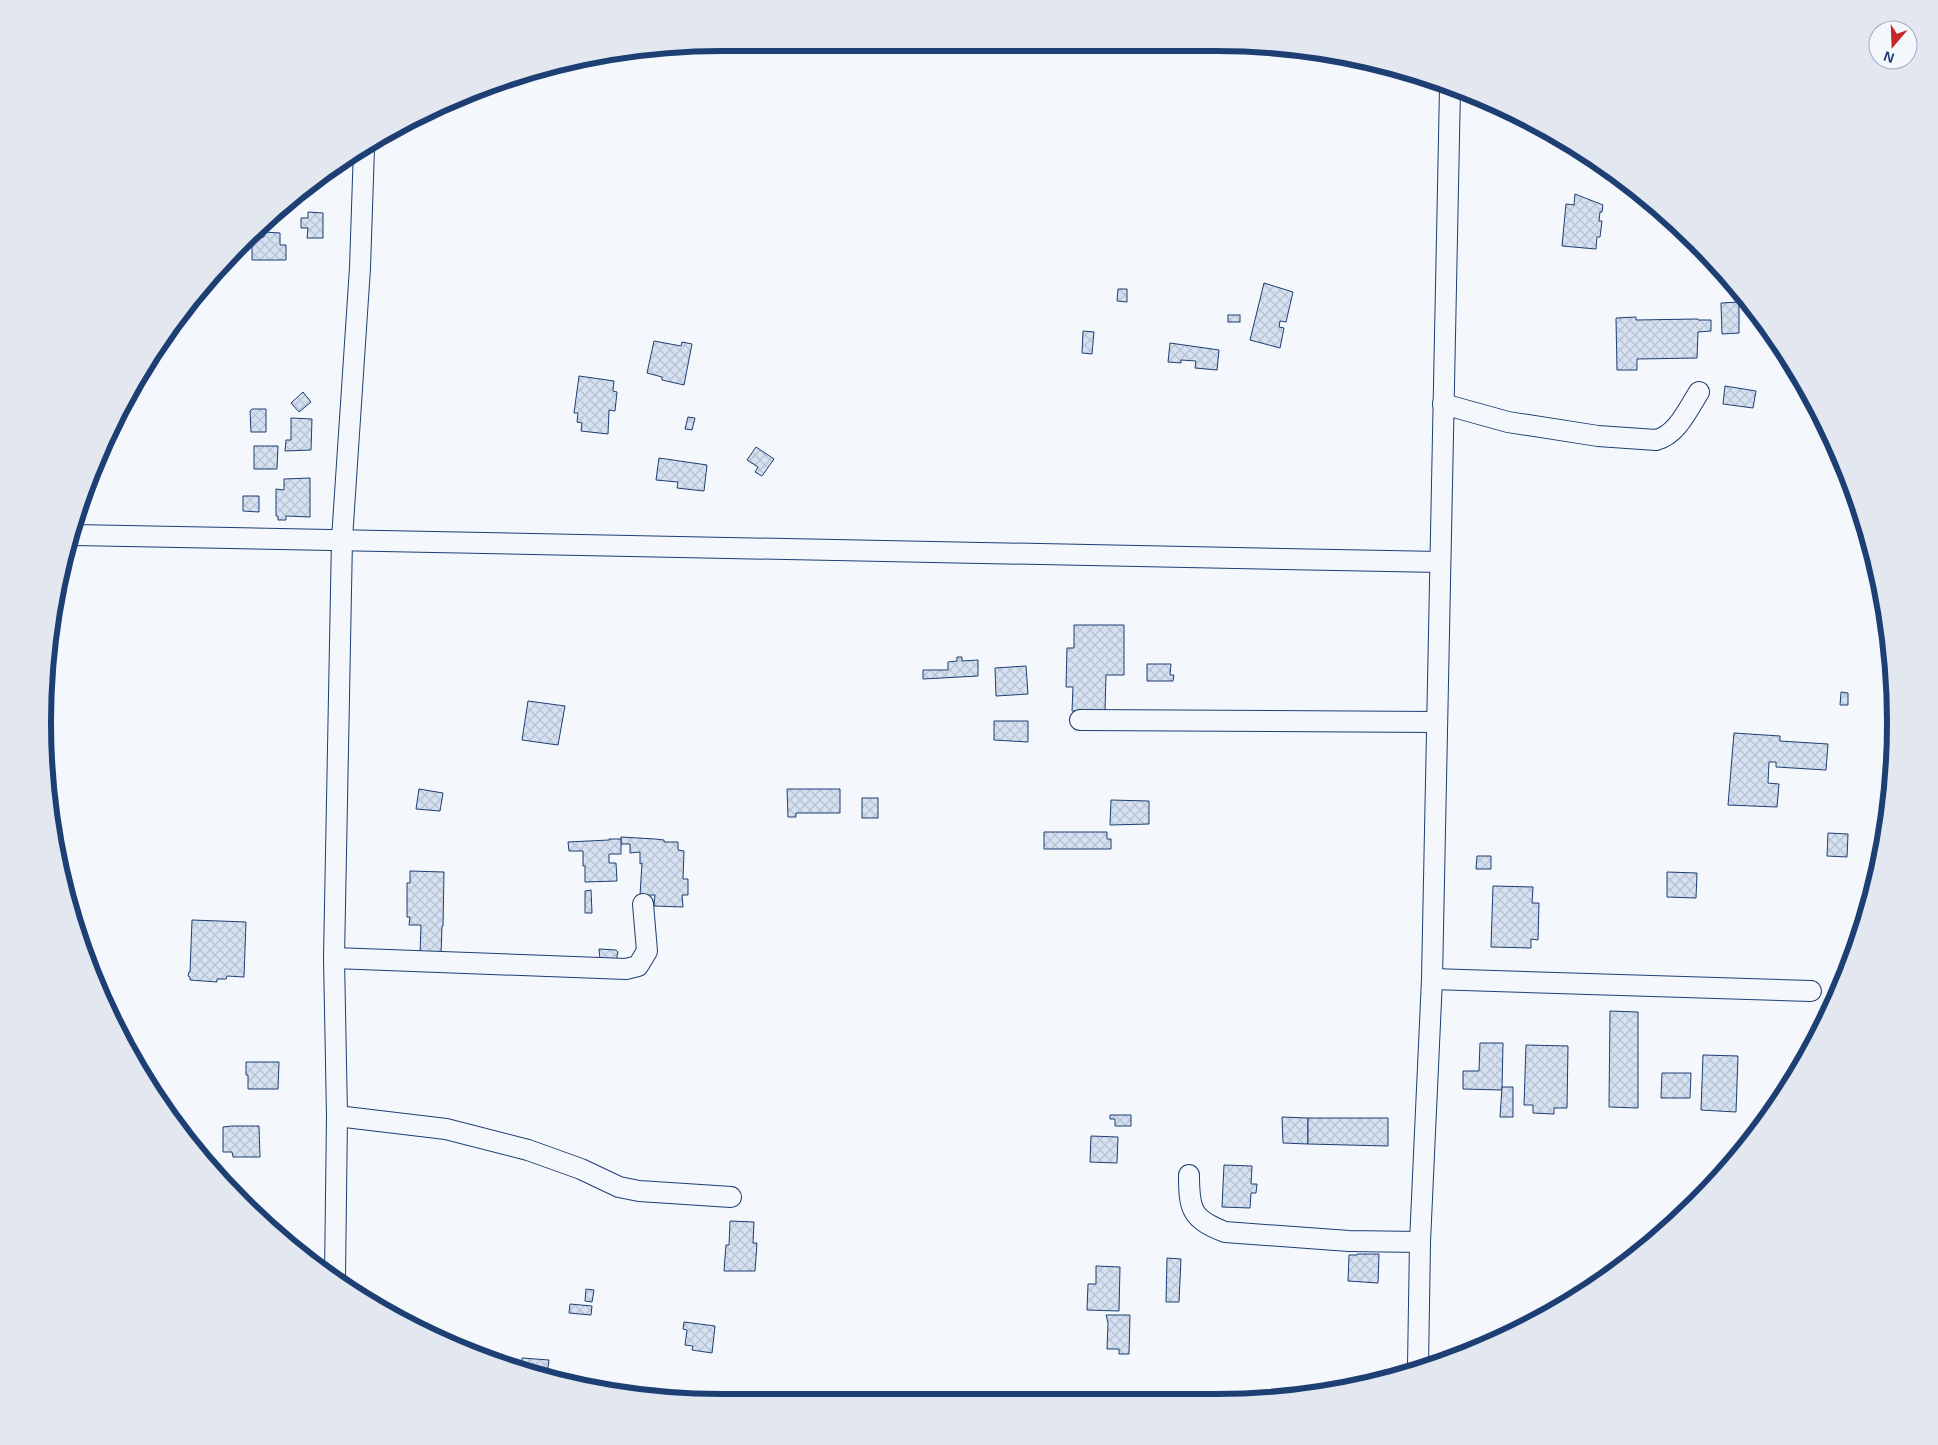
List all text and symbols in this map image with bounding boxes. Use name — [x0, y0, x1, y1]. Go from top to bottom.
north arrow — [1868, 20, 1918, 70]
text: N — [1881, 48, 1896, 67]

